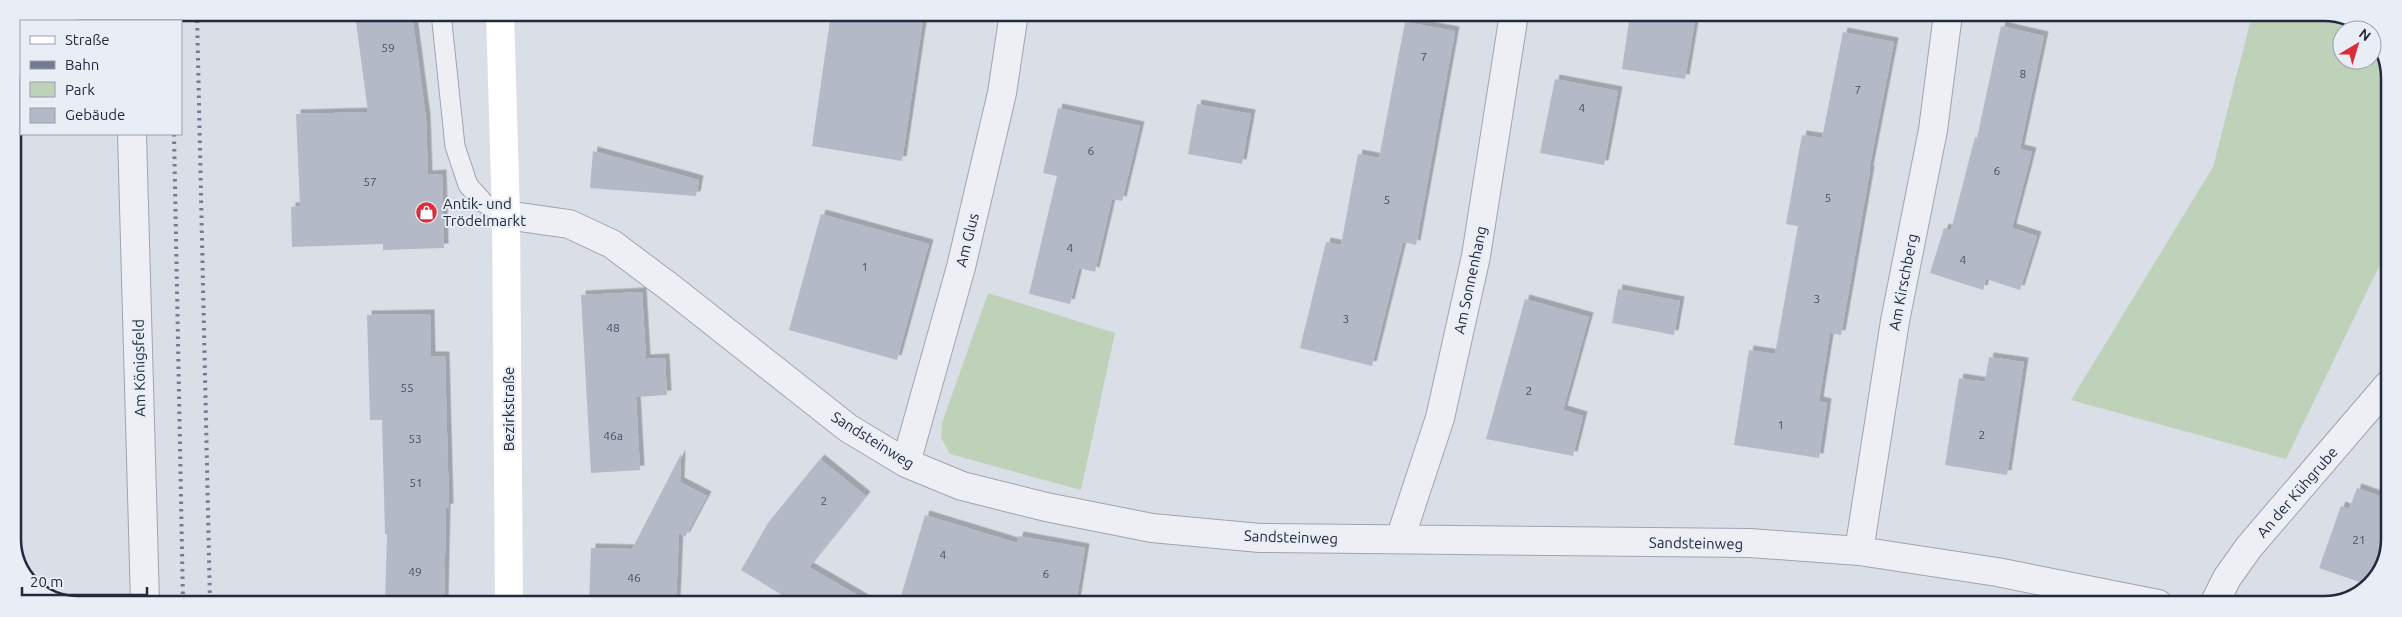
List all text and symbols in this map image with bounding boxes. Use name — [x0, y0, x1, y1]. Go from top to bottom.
legend — [20, 20, 182, 135]
north arrow — [2332, 20, 2382, 70]
text: N — [2356, 25, 2374, 44]
text: Straße — [65, 31, 109, 48]
house number: 59 — [381, 41, 395, 54]
house number: 7 — [1421, 50, 1427, 63]
text: Bahn — [65, 56, 99, 73]
house number: 8 — [2020, 67, 2027, 80]
text: Park — [65, 81, 95, 98]
house number: 7 — [1855, 83, 1861, 96]
house number: 4 — [1579, 101, 1586, 114]
text: Gebäude — [65, 106, 125, 123]
house number: 6 — [1088, 144, 1095, 157]
house number: 6 — [1994, 164, 2001, 177]
house number: 57 — [363, 175, 377, 188]
house number: 5 — [1825, 191, 1831, 204]
house number: 5 — [1384, 193, 1390, 206]
place label: Antik- und Trödelmarkt — [443, 195, 526, 229]
shop icon: Antik- und Trödelmarkt — [415, 200, 439, 224]
street label: Am Glus — [952, 211, 982, 269]
street label: Am Sonnenhang — [1450, 224, 1490, 336]
street label: Am Kirschberg — [1885, 232, 1921, 332]
house number: 4 — [1067, 241, 1074, 254]
house number: 4 — [1960, 253, 1967, 266]
house number: 1 — [862, 260, 868, 273]
house number: 3 — [1814, 292, 1820, 305]
house number: 3 — [1343, 312, 1349, 325]
street label: Am Königsfeld — [130, 319, 148, 417]
house number: 48 — [606, 321, 620, 334]
street label: Bezirkstraße — [500, 367, 517, 451]
house number: 55 — [400, 381, 414, 394]
house number: 2 — [1526, 384, 1532, 397]
street label: Sandsteinweg — [829, 408, 917, 472]
house number: 1 — [1778, 418, 1784, 431]
house number: 2 — [1979, 428, 1985, 441]
house number: 46a — [603, 429, 623, 442]
house number: 53 — [408, 432, 422, 445]
street label: An der Kühgrube — [2253, 443, 2341, 541]
house number: 51 — [409, 476, 423, 489]
house number: 2 — [821, 494, 827, 507]
street label: Sandsteinweg — [1244, 527, 1338, 547]
house number: 21 — [2352, 533, 2366, 546]
street label: Sandsteinweg — [1649, 534, 1743, 552]
house number: 4 — [940, 548, 947, 561]
scale bar — [22, 564, 148, 596]
house number: 49 — [408, 565, 422, 578]
house number: 6 — [1043, 567, 1050, 580]
house number: 46 — [627, 571, 641, 584]
text: 20 m — [30, 573, 63, 590]

